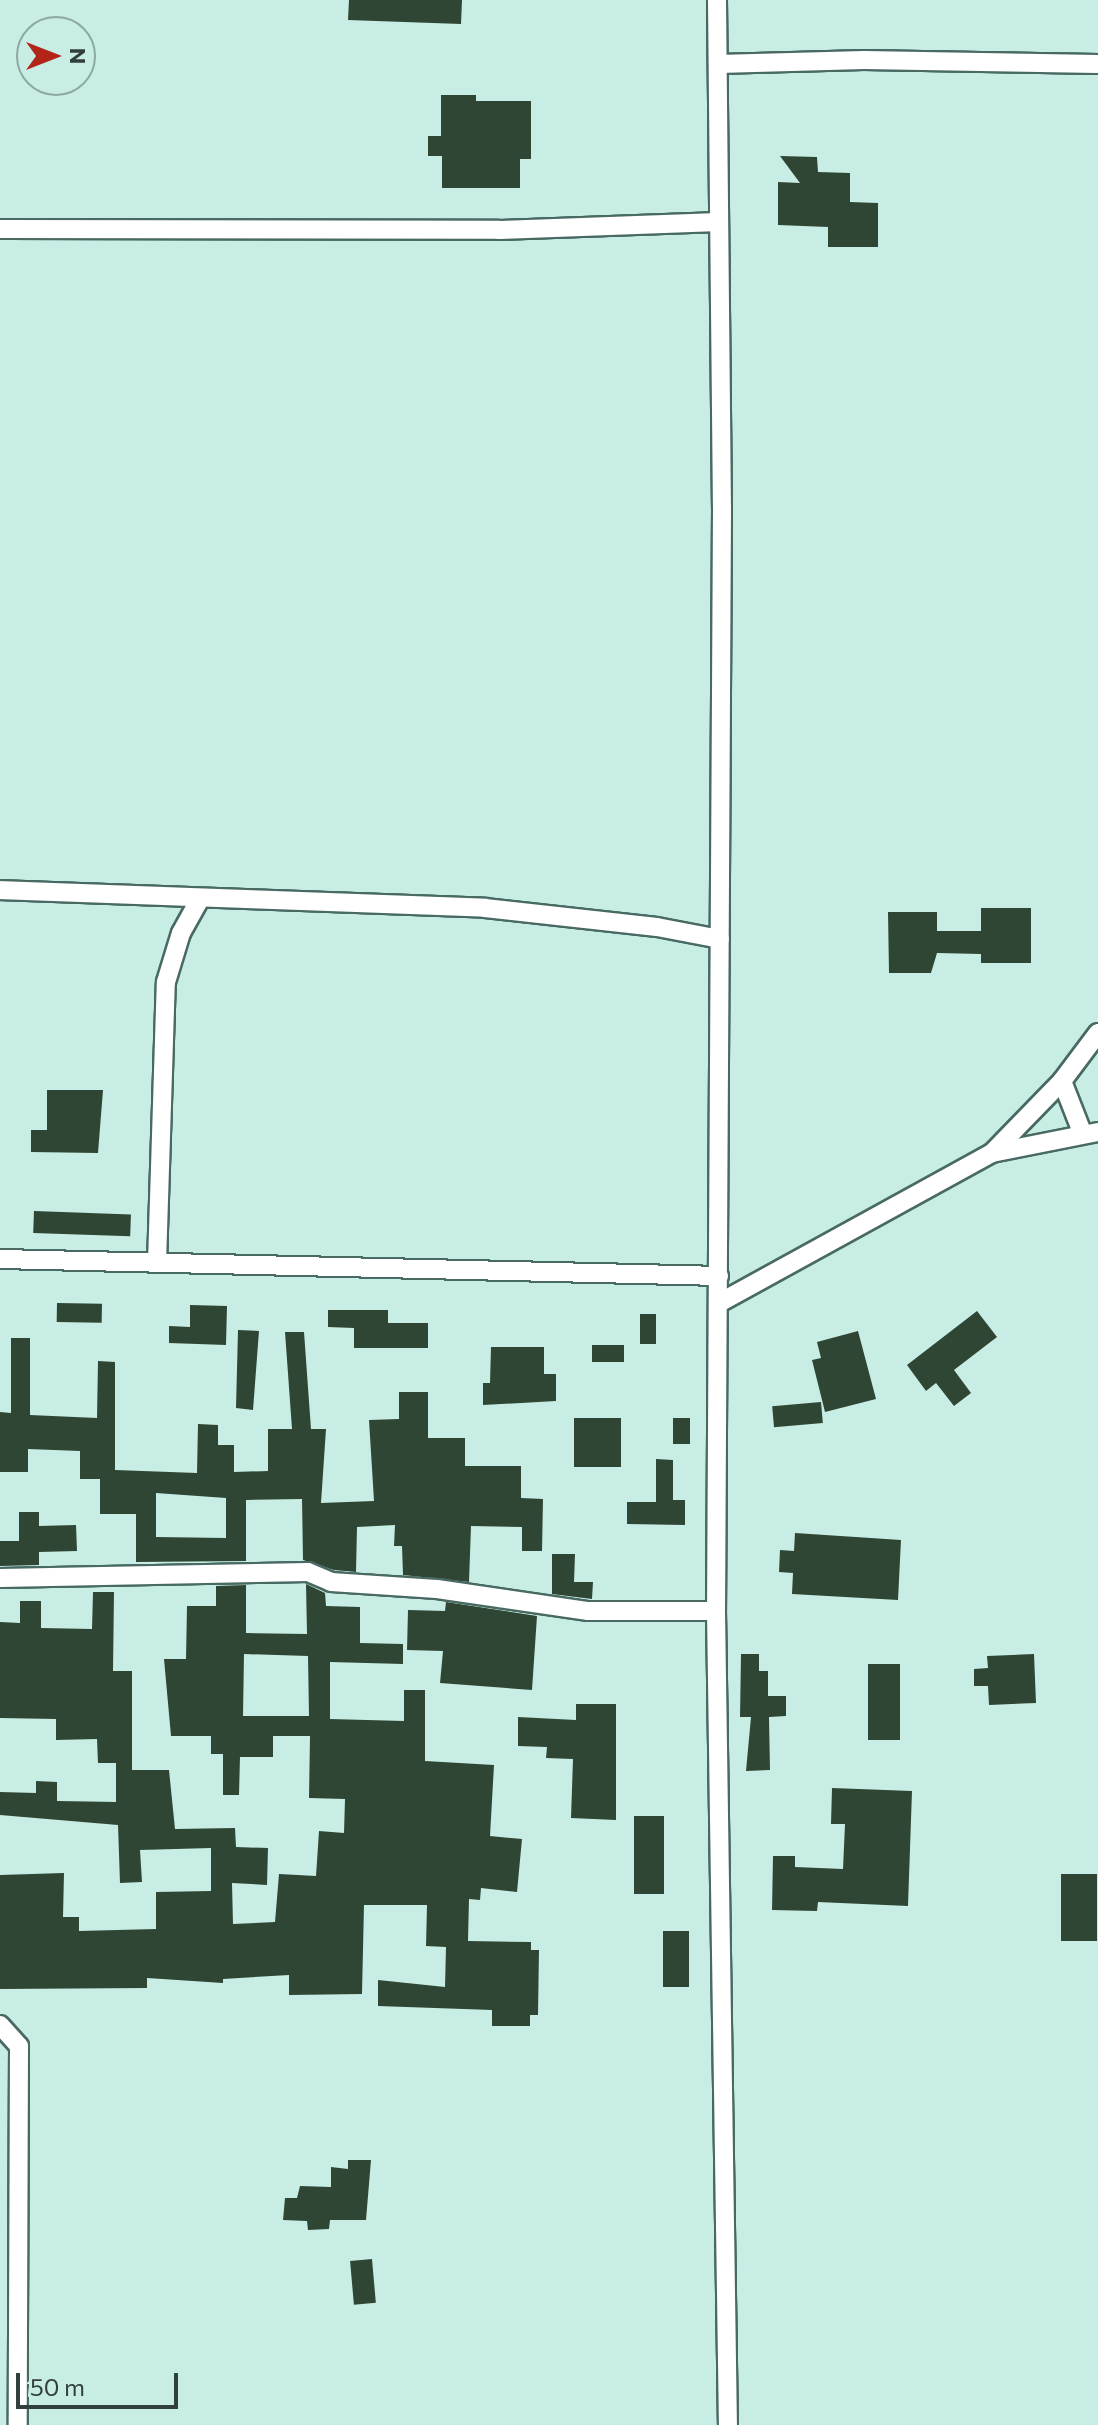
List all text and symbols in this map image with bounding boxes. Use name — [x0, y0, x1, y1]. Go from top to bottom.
north arrow — [16, 16, 96, 96]
text: N — [65, 48, 92, 64]
scale bar — [20, 2357, 182, 2407]
text: 50 m — [30, 2372, 85, 2401]

